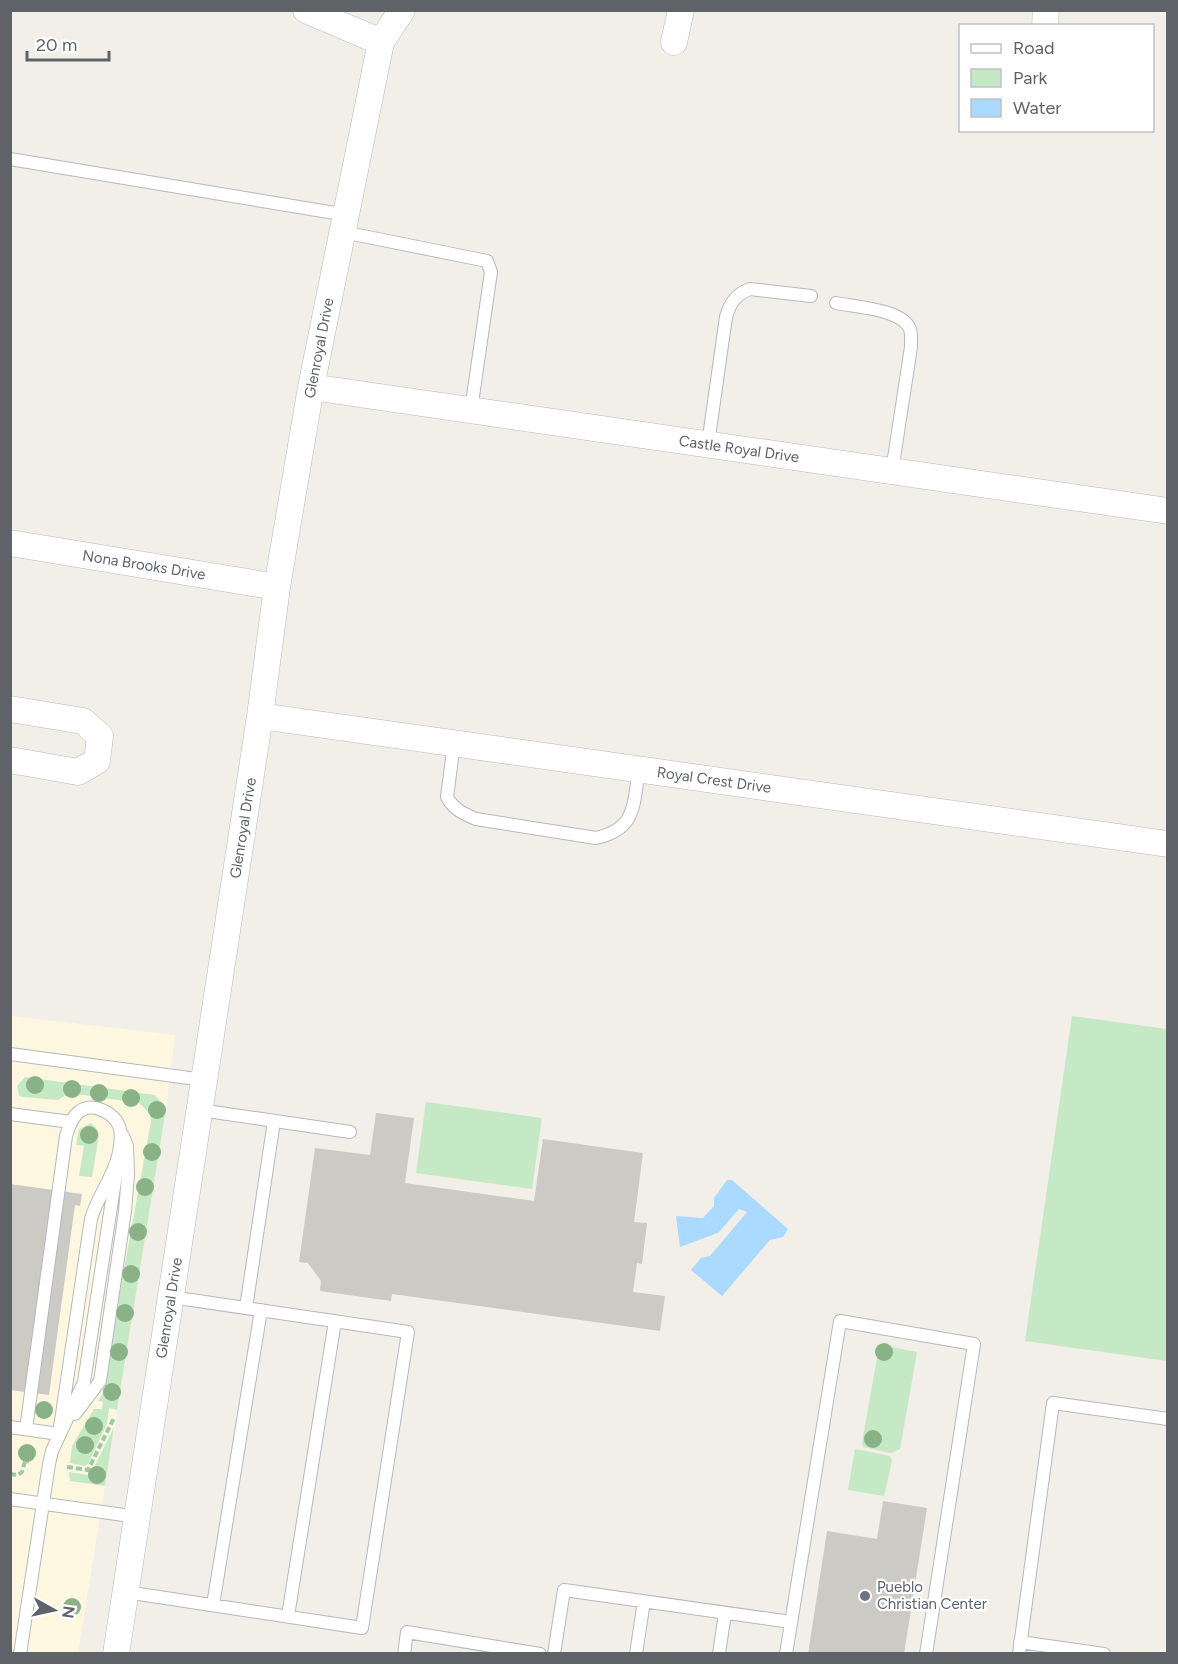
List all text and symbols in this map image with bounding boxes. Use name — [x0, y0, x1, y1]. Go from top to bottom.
scale bar — [27, 24, 110, 62]
legend — [959, 24, 1154, 132]
text: 20 m — [36, 34, 77, 56]
text: Road — [1013, 37, 1054, 59]
text: Park — [1013, 67, 1048, 89]
text: Water — [1013, 97, 1061, 119]
street label: Glenroyal Drive — [300, 296, 338, 400]
street label: Castle Royal Drive — [678, 432, 800, 466]
street label: Nona Brooks Drive — [81, 546, 207, 584]
street label: Royal Crest Drive — [656, 763, 772, 797]
street label: Glenroyal Drive — [226, 776, 260, 880]
street label: Glenroyal Drive — [152, 1256, 186, 1360]
place label: Pueblo Christian Center — [877, 1578, 987, 1613]
north arrow — [24, 1580, 84, 1640]
marker: Pueblo Christian Center — [858, 1589, 872, 1603]
text: N — [58, 1605, 79, 1619]

